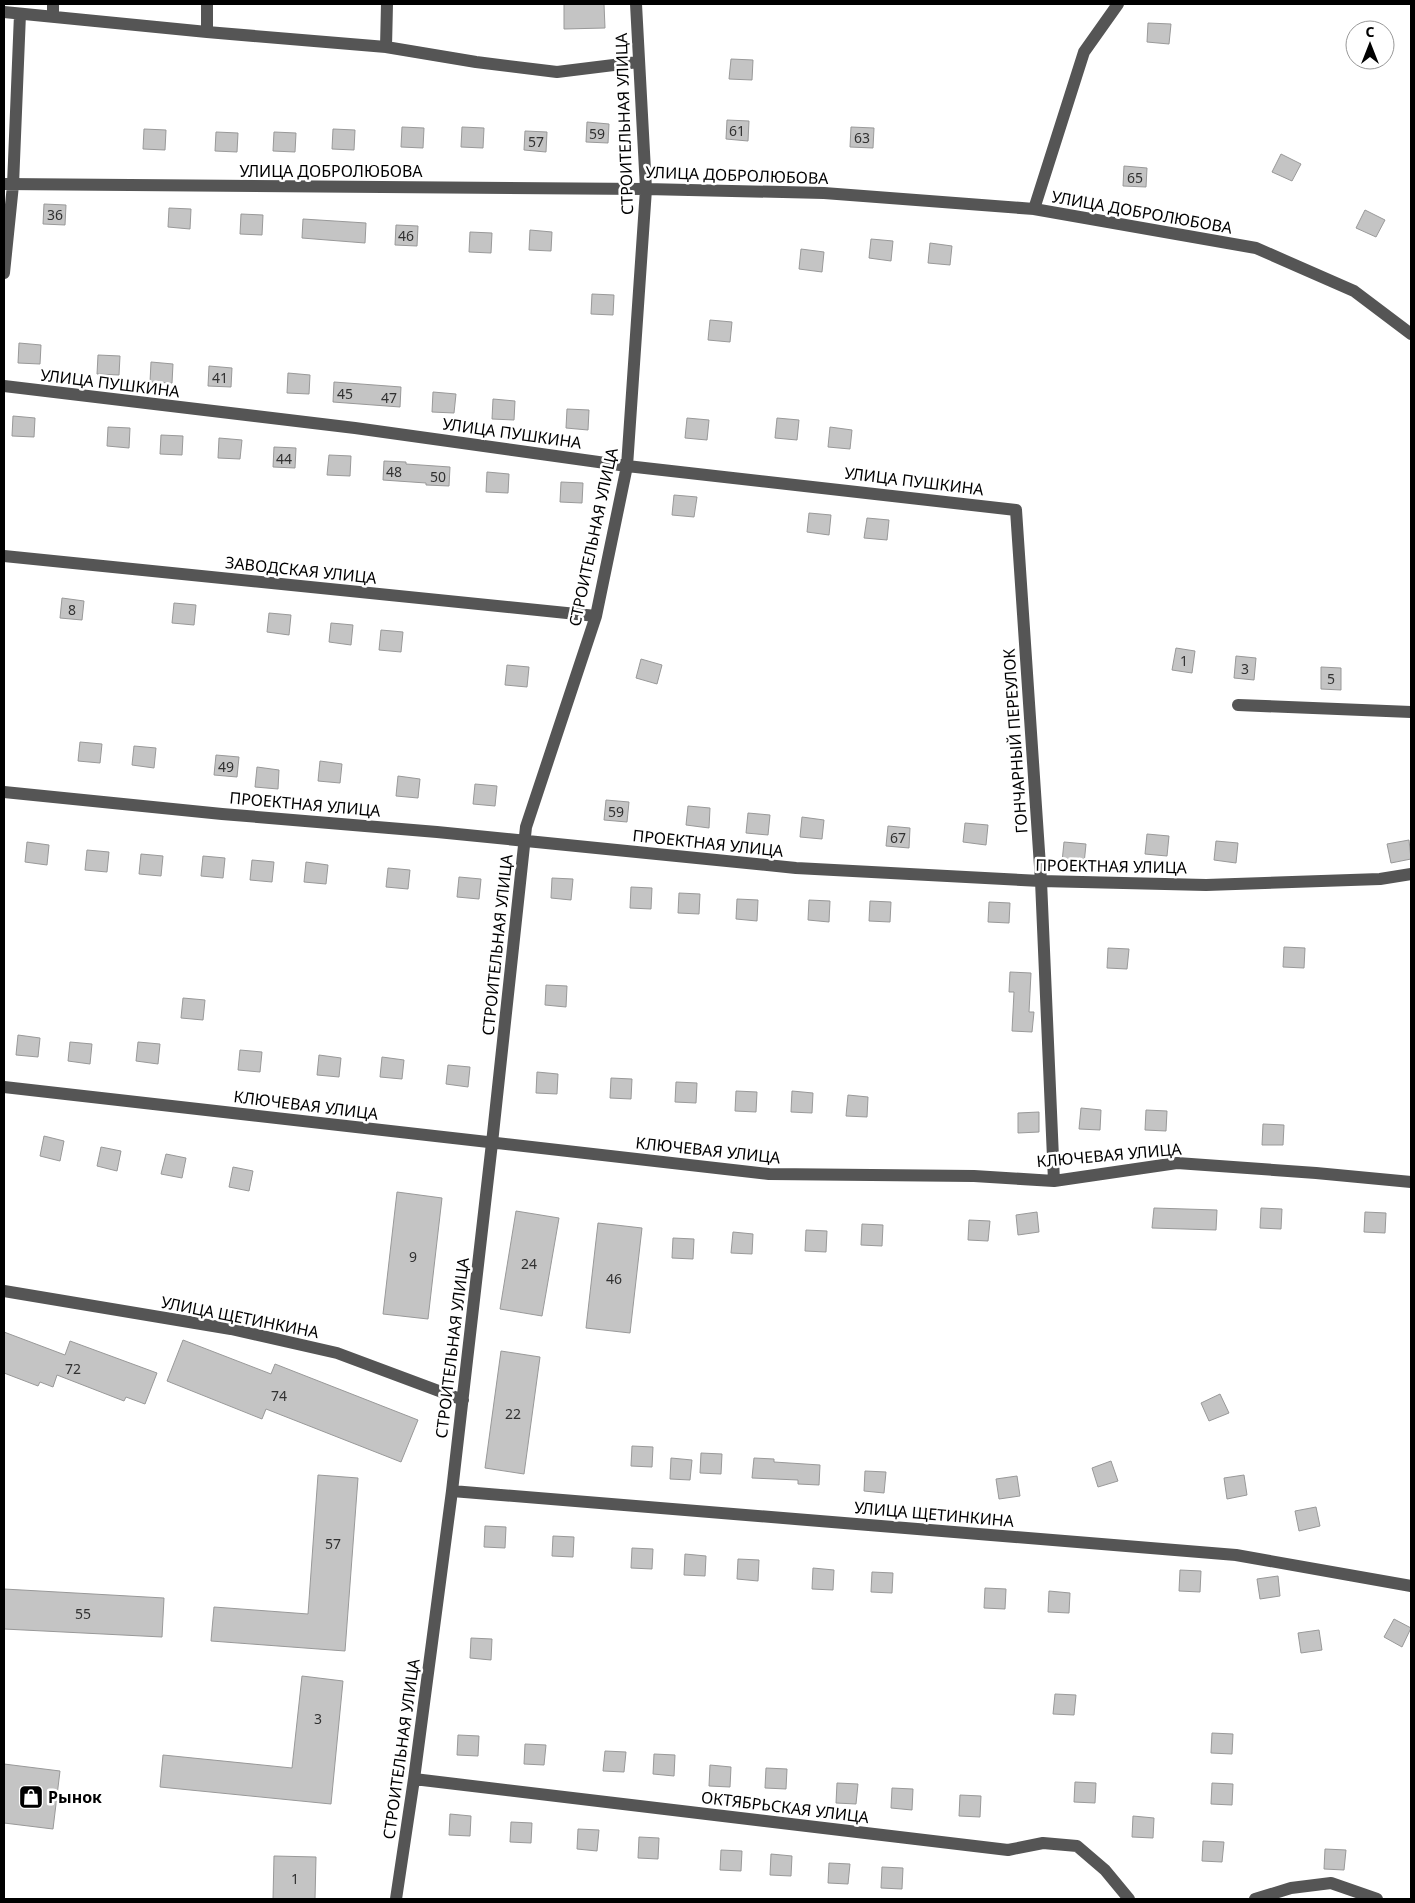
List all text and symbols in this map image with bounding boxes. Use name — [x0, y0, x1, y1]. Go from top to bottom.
north arrow — [1345, 20, 1395, 70]
text: С — [1365, 22, 1375, 41]
street label: СТРОИТЕЛЬНАЯ УЛИЦА — [610, 32, 638, 215]
house number: 61 — [729, 121, 745, 140]
house number: 59 — [589, 124, 605, 143]
house number: 63 — [854, 128, 870, 147]
house number: 57 — [528, 132, 544, 151]
street label: УЛИЦА ДОБРОЛЮБОВА — [239, 160, 423, 182]
street label: УЛИЦА ДОБРОЛЮБОВА — [645, 161, 830, 189]
house number: 65 — [1127, 168, 1143, 187]
street label: УЛИЦА ДОБРОЛЮБОВА — [1050, 185, 1235, 239]
house number: 36 — [47, 205, 63, 224]
house number: 46 — [398, 226, 414, 245]
street label: УЛИЦА ПУШКИНА — [39, 364, 182, 403]
house number: 41 — [212, 368, 228, 387]
house number: 45 — [337, 384, 353, 403]
house number: 47 — [381, 388, 397, 407]
street label: УЛИЦА ПУШКИНА — [441, 412, 584, 454]
street label: СТРОИТЕЛЬНАЯ УЛИЦА — [563, 445, 623, 628]
house number: 44 — [276, 449, 292, 468]
house number: 48 — [386, 462, 402, 481]
street label: УЛИЦА ПУШКИНА — [843, 462, 986, 501]
house number: 50 — [430, 467, 446, 486]
street label: ЗАВОДСКАЯ УЛИЦА — [224, 551, 379, 589]
house number: 8 — [68, 600, 76, 619]
street label: ГОНЧАРНЫЙ ПЕРЕУЛОК — [998, 648, 1032, 834]
house number: 1 — [1180, 651, 1188, 670]
house number: 3 — [1241, 659, 1249, 678]
house number: 5 — [1327, 669, 1335, 688]
house number: 49 — [218, 757, 234, 776]
street label: ПРОЕКТНАЯ УЛИЦА — [229, 786, 382, 822]
house number: 59 — [608, 802, 624, 821]
street label: ПРОЕКТНАЯ УЛИЦА — [631, 824, 785, 862]
house number: 67 — [890, 828, 906, 847]
street label: СТРОИТЕЛЬНАЯ УЛИЦА — [477, 853, 518, 1037]
street label: ПРОЕКТНАЯ УЛИЦА — [1035, 854, 1188, 878]
street label: КЛЮЧЕВАЯ УЛИЦА — [232, 1085, 380, 1125]
street label: КЛЮЧЕВАЯ УЛИЦА — [634, 1131, 782, 1169]
street label: КЛЮЧЕВАЯ УЛИЦА — [1036, 1138, 1183, 1172]
house number: 9 — [409, 1247, 417, 1266]
house number: 24 — [521, 1254, 537, 1273]
street label: СТРОИТЕЛЬНАЯ УЛИЦА — [430, 1256, 474, 1440]
house number: 46 — [606, 1269, 622, 1288]
street label: УЛИЦА ЩЕТИНКИНА — [159, 1291, 322, 1343]
house number: 72 — [65, 1359, 81, 1378]
house number: 74 — [271, 1386, 287, 1405]
house number: 22 — [505, 1404, 521, 1423]
street label: УЛИЦА ЩЕТИНКИНА — [853, 1496, 1016, 1532]
house number: 57 — [325, 1534, 341, 1553]
house number: 55 — [75, 1604, 91, 1623]
street label: СТРОИТЕЛЬНАЯ УЛИЦА — [377, 1657, 425, 1841]
house number: 3 — [314, 1709, 322, 1728]
shop icon: Рынок — [18, 1784, 44, 1810]
place label: Рынок — [48, 1786, 102, 1808]
street label: ОКТЯБРЬСКАЯ УЛИЦА — [700, 1786, 871, 1828]
house number: 1 — [291, 1869, 299, 1888]

